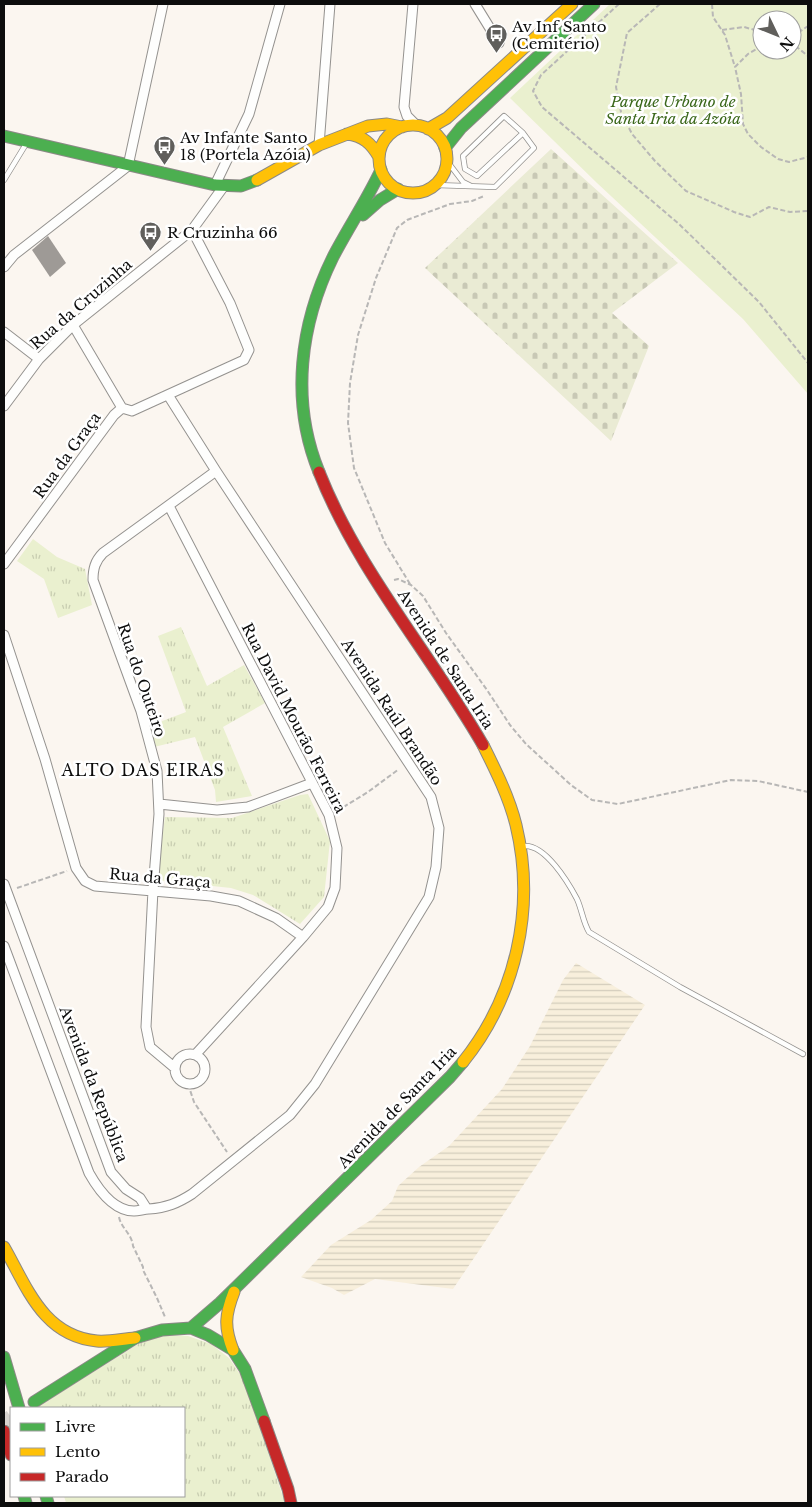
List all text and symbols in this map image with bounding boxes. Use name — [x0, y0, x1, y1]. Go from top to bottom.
north arrow — [752, 10, 802, 60]
place label: Av Inf Santo (Cemitério) — [511, 17, 607, 53]
bus stop icon: Av Inf Santo (Cemitério) — [484, 23, 508, 54]
text: N — [775, 33, 798, 55]
park label: Parque Urbano de Santa Iria da Azóia — [605, 92, 741, 128]
place label: Av Infante Santo 18 (Portela Azóia) — [179, 128, 311, 164]
bus stop icon: Av Infante Santo 18 (Portela Azóia) — [152, 134, 176, 165]
bus stop icon: R Cruzinha 66 — [139, 220, 163, 251]
place label: R Cruzinha 66 — [167, 223, 278, 242]
street label: Rua da Cruzinha — [26, 254, 136, 353]
street label: Rua da Graça — [29, 408, 105, 502]
street label: Avenida de Santa Iria — [393, 585, 499, 733]
street label: Rua David Mourão Ferreira — [238, 620, 351, 817]
street label: Rua do Outeiro — [114, 621, 170, 740]
street label: Avenida Raúl Brandão — [337, 634, 447, 789]
district label: ALTO DAS EIRAS — [60, 760, 225, 780]
street label: Rua da Graça — [108, 864, 212, 892]
street label: Avenida da República — [55, 1002, 133, 1165]
street label: Avenida de Santa Iria — [333, 1041, 461, 1173]
legend — [10, 1407, 185, 1497]
text: Livre — [55, 1417, 96, 1436]
text: Lento — [55, 1442, 101, 1461]
text: Parado — [55, 1467, 109, 1486]

